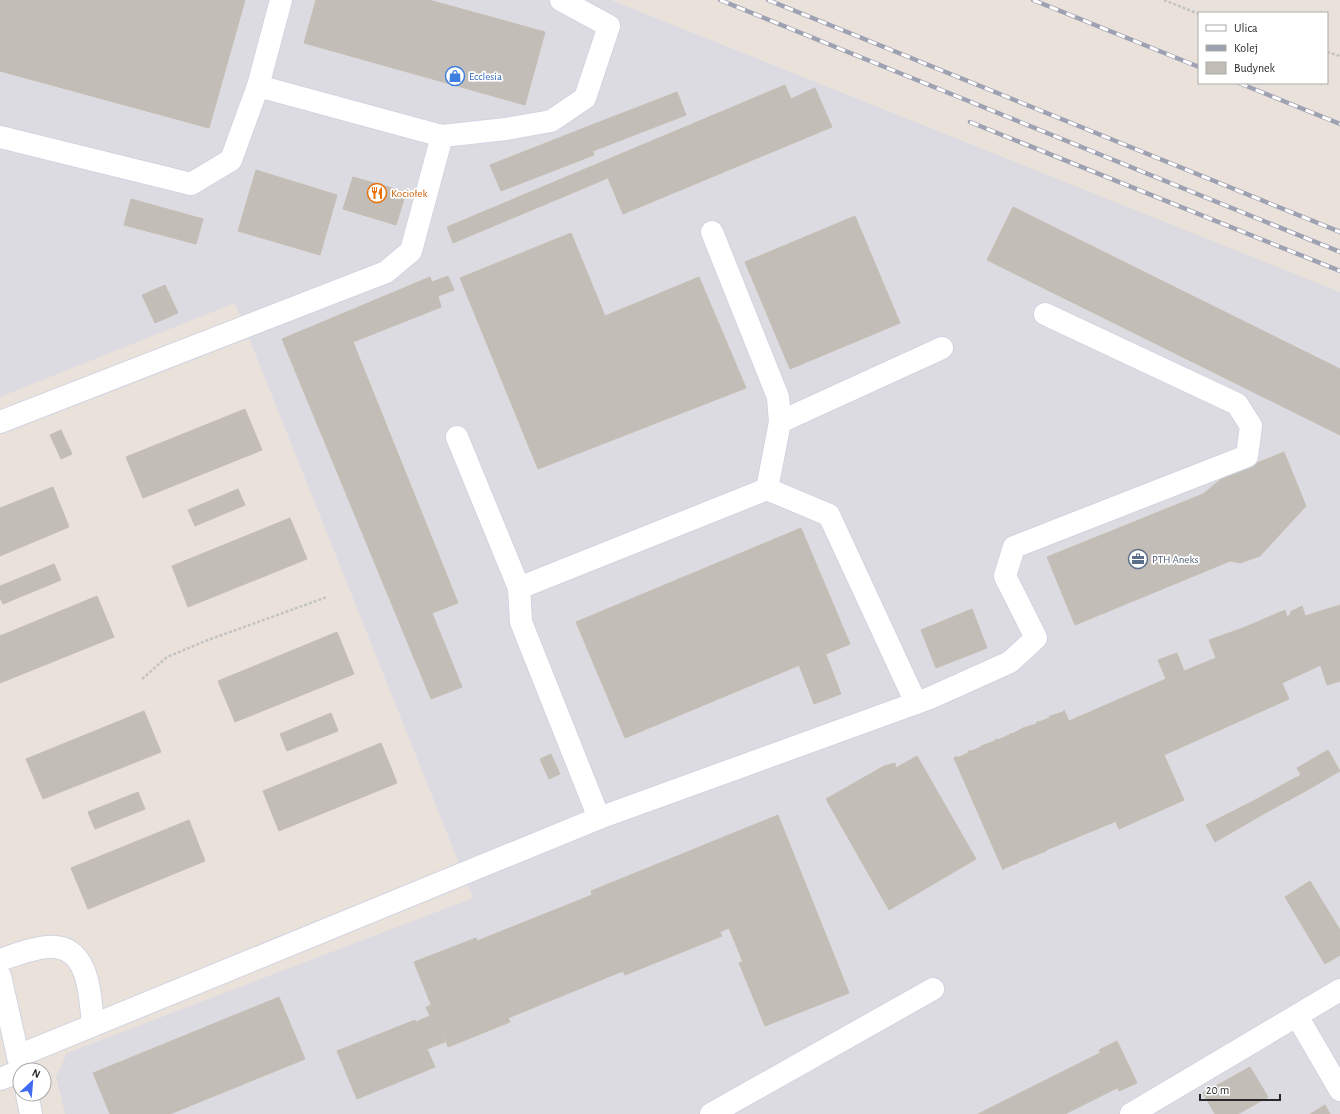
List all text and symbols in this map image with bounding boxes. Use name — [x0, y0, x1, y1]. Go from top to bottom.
legend — [1198, 12, 1328, 84]
text: Ulica — [1234, 22, 1258, 34]
text: Kolej — [1234, 42, 1258, 55]
text: Budynek — [1234, 62, 1276, 75]
shop icon: Ecclesia — [444, 65, 466, 87]
place label: Ecclesia — [469, 71, 502, 82]
restaurant icon: Kociołek — [366, 182, 388, 204]
place label: Kociołek — [391, 188, 427, 199]
office icon: PTH Aneks — [1127, 548, 1149, 570]
place label: PTH Aneks — [1152, 554, 1199, 565]
north arrow — [12, 1062, 52, 1102]
text: N — [30, 1067, 42, 1080]
scale bar — [1200, 1076, 1280, 1102]
text: 20 m — [1206, 1084, 1229, 1096]

